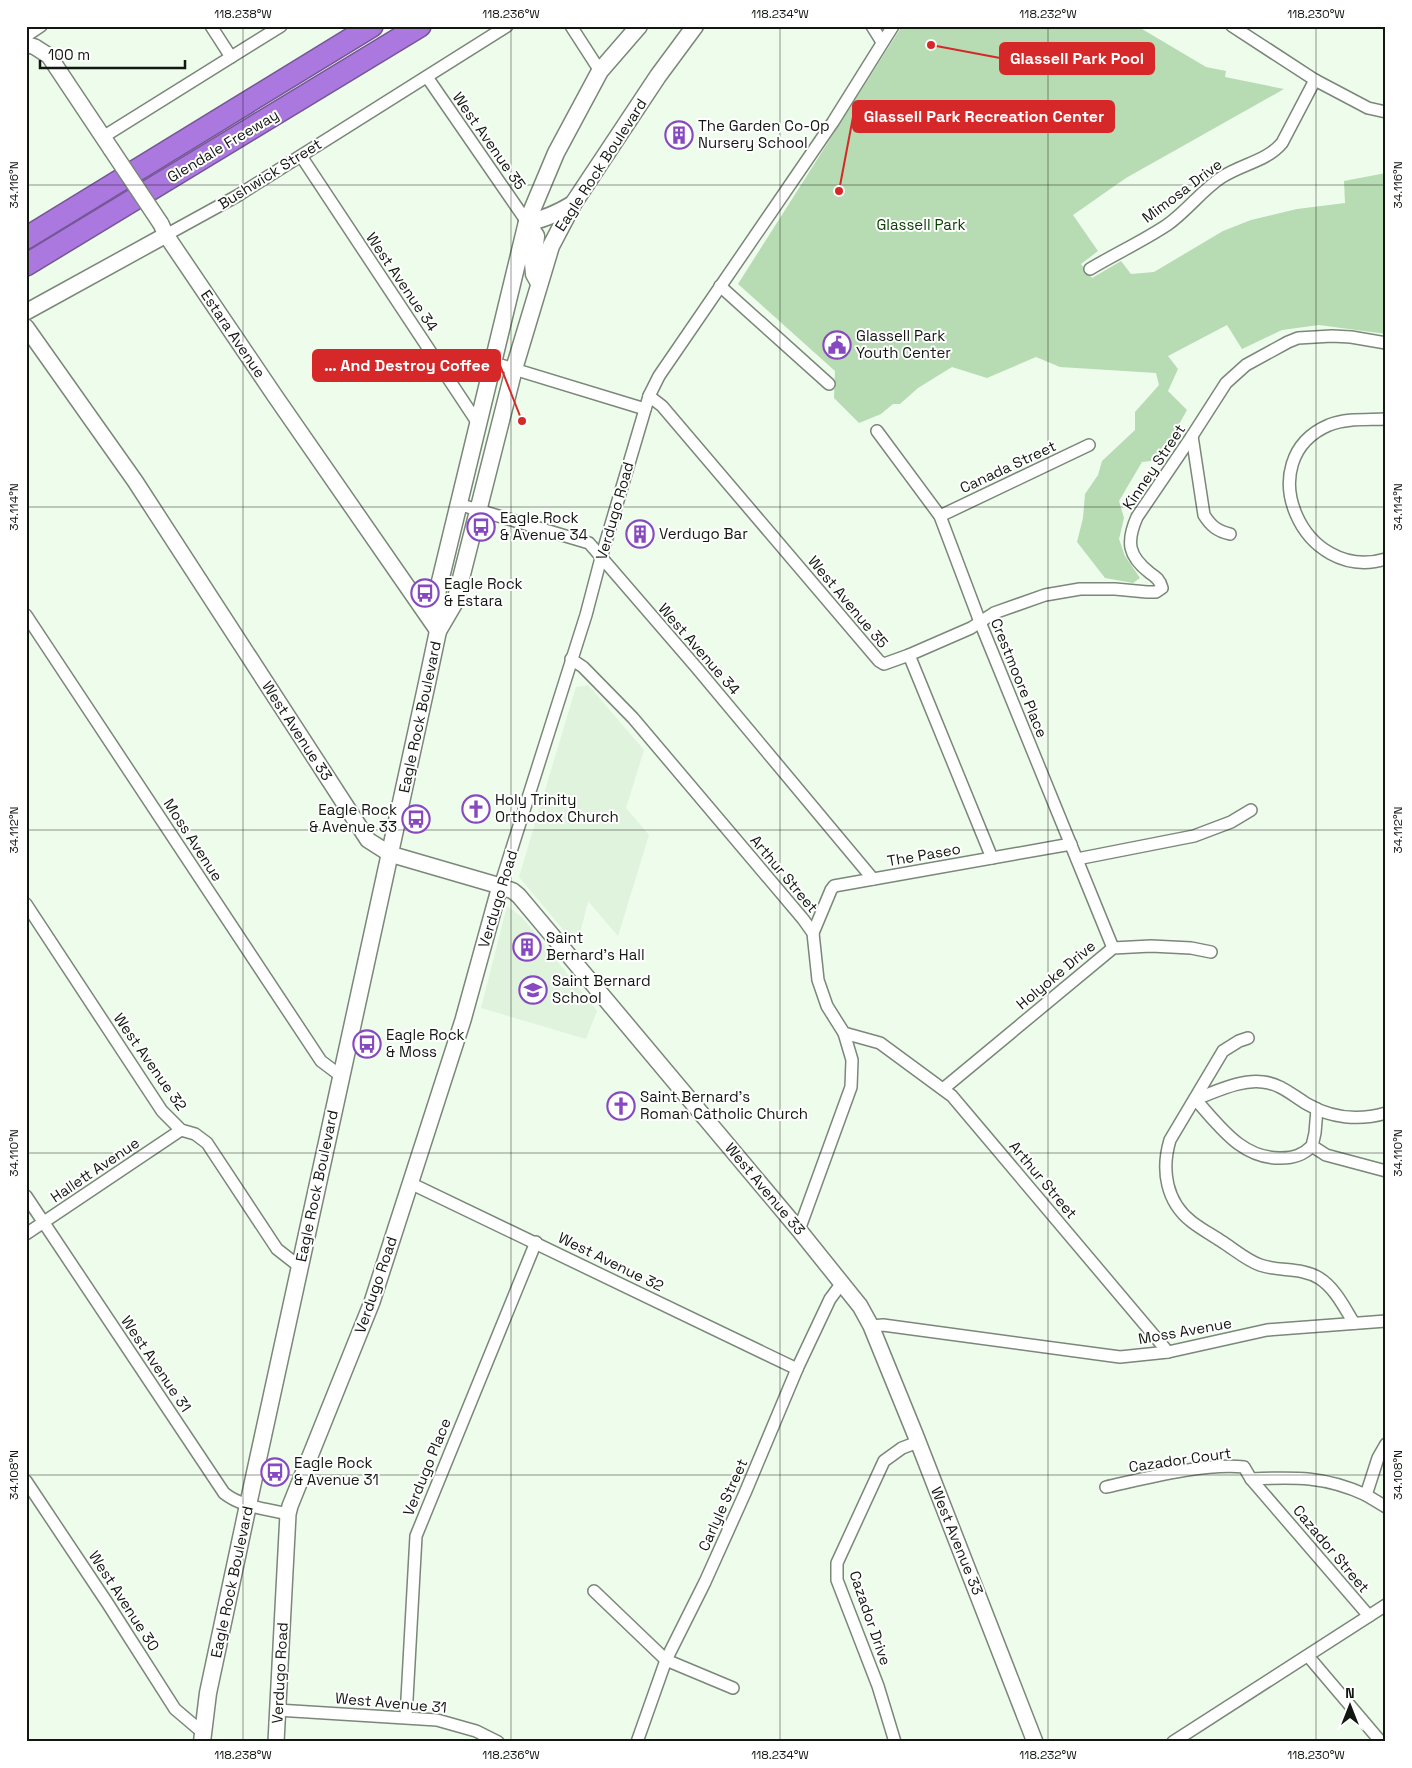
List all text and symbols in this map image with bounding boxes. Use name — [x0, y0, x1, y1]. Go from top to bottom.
text: 118.238°W — [214, 6, 272, 22]
text: 118.236°W — [482, 6, 540, 22]
text: 118.234°W — [751, 6, 809, 22]
text: 118.232°W — [1019, 6, 1077, 22]
text: 118.230°W — [1287, 6, 1345, 22]
scale bar — [40, 38, 185, 70]
callout: Glassell Park Pool — [1000, 43, 1154, 74]
text: 100 m — [48, 45, 90, 64]
text: Glassell Park Pool — [1010, 48, 1144, 69]
street label: West Avenue 35 — [449, 88, 530, 193]
street label: Eagle Rock Boulevard — [550, 95, 651, 235]
callout: Glassell Park Recreation Center — [853, 101, 1114, 132]
street label: Glendale Freeway — [163, 105, 282, 186]
text: Glassell Park Recreation Center — [864, 106, 1104, 127]
place label: The Garden Co-Op Nursery School — [698, 116, 830, 152]
building icon: The Garden Co-Op Nursery School — [664, 120, 694, 150]
street label: Bushwick Street — [214, 134, 325, 213]
street label: Mimosa Drive — [1138, 154, 1225, 227]
text: 34.116°N — [6, 161, 22, 209]
text: 34.116°N — [1390, 161, 1406, 209]
park label: Glassell Park — [876, 215, 966, 234]
street label: West Avenue 34 — [362, 229, 443, 335]
street label: Estara Avenue — [197, 286, 270, 382]
place label: Glassell Park Youth Center — [856, 326, 951, 362]
public building icon: Glassell Park Youth Center — [822, 330, 852, 360]
callout: … And Destroy Coffee — [313, 350, 500, 381]
text: … And Destroy Coffee — [324, 355, 490, 376]
street label: Kinney Street — [1118, 420, 1189, 513]
street label: Canada Street — [957, 436, 1059, 497]
street label: Verdugo Road — [591, 460, 638, 562]
text: 34.114°N — [6, 483, 22, 531]
text: 34.114°N — [1390, 483, 1406, 531]
place label: Eagle Rock & Avenue 34 — [500, 508, 588, 544]
bus stop icon: Eagle Rock & Avenue 34 — [466, 512, 496, 542]
building icon: Verdugo Bar — [625, 519, 655, 549]
place label: Verdugo Bar — [659, 524, 748, 543]
street label: West Avenue 35 — [804, 552, 893, 652]
place label: Eagle Rock & Estara — [444, 574, 523, 610]
bus stop icon: Eagle Rock & Estara — [410, 578, 440, 608]
street label: West Avenue 34 — [654, 599, 744, 698]
street label: Crestmoore Place — [987, 615, 1052, 740]
street label: Eagle Rock Boulevard — [394, 639, 445, 795]
street label: West Avenue 33 — [258, 677, 337, 784]
place label: Holy Trinity Orthodox Church — [495, 790, 619, 826]
church icon: Holy Trinity Orthodox Church — [461, 794, 491, 824]
street label: Moss Avenue — [160, 795, 227, 885]
place label: Eagle Rock & Avenue 33 — [309, 800, 397, 836]
bus stop icon: Eagle Rock & Avenue 33 — [401, 804, 431, 834]
text: 34.112°N — [6, 806, 22, 854]
text: 34.112°N — [1390, 806, 1406, 854]
street label: Arthur Street — [746, 831, 822, 916]
street label: The Paseo — [886, 839, 962, 870]
street label: Verdugo Road — [474, 848, 521, 950]
place label: Saint Bernard's Hall — [546, 928, 645, 964]
building icon: Saint Bernard's Hall — [512, 932, 542, 962]
street label: Holyoke Drive — [1012, 936, 1099, 1013]
place label: Saint Bernard School — [552, 971, 651, 1007]
school or university icon: Saint Bernard School — [518, 975, 548, 1005]
street label: West Avenue 32 — [110, 1009, 191, 1114]
place label: Eagle Rock & Moss — [386, 1025, 465, 1061]
bus stop icon: Eagle Rock & Moss — [352, 1029, 382, 1059]
place label: Saint Bernard's Roman Catholic Church — [640, 1087, 808, 1123]
church icon: Saint Bernard's Roman Catholic Church — [606, 1091, 636, 1121]
street label: Eagle Rock Boulevard — [291, 1108, 342, 1264]
text: 34.110°N — [6, 1129, 22, 1177]
text: 34.110°N — [1390, 1129, 1406, 1177]
street label: Hallett Avenue — [47, 1133, 143, 1206]
street label: Arthur Street — [1005, 1137, 1081, 1222]
street label: West Avenue 33 — [721, 1139, 810, 1239]
street label: West Avenue 32 — [555, 1228, 667, 1295]
street label: Verdugo Road — [350, 1234, 401, 1336]
street label: West Avenue 31 — [117, 1312, 196, 1415]
street label: Moss Avenue — [1137, 1313, 1233, 1348]
street label: Verdugo Place — [398, 1415, 455, 1518]
street label: Cazador Court — [1127, 1443, 1233, 1476]
text: 34.108°N — [6, 1450, 22, 1500]
text: 34.108°N — [1390, 1450, 1406, 1500]
place label: Eagle Rock & Avenue 31 — [294, 1453, 379, 1489]
street label: Carlyle Street — [694, 1456, 751, 1554]
bus stop icon: Eagle Rock & Avenue 31 — [260, 1457, 290, 1487]
street label: West Avenue 33 — [927, 1484, 988, 1598]
street label: Cazador Street — [1289, 1501, 1374, 1597]
street label: Eagle Rock Boulevard — [206, 1504, 257, 1660]
street label: West Avenue 30 — [85, 1547, 164, 1654]
street label: Cazador Drive — [845, 1568, 896, 1668]
street label: Verdugo Road — [267, 1622, 292, 1724]
north arrow — [1324, 1680, 1374, 1730]
text: N — [1345, 1684, 1355, 1702]
street label: West Avenue 31 — [334, 1688, 448, 1717]
text: 118.238°W — [214, 1747, 272, 1763]
text: 118.236°W — [482, 1747, 540, 1763]
text: 118.234°W — [751, 1747, 809, 1763]
text: 118.232°W — [1019, 1747, 1077, 1763]
text: 118.230°W — [1287, 1747, 1345, 1763]

